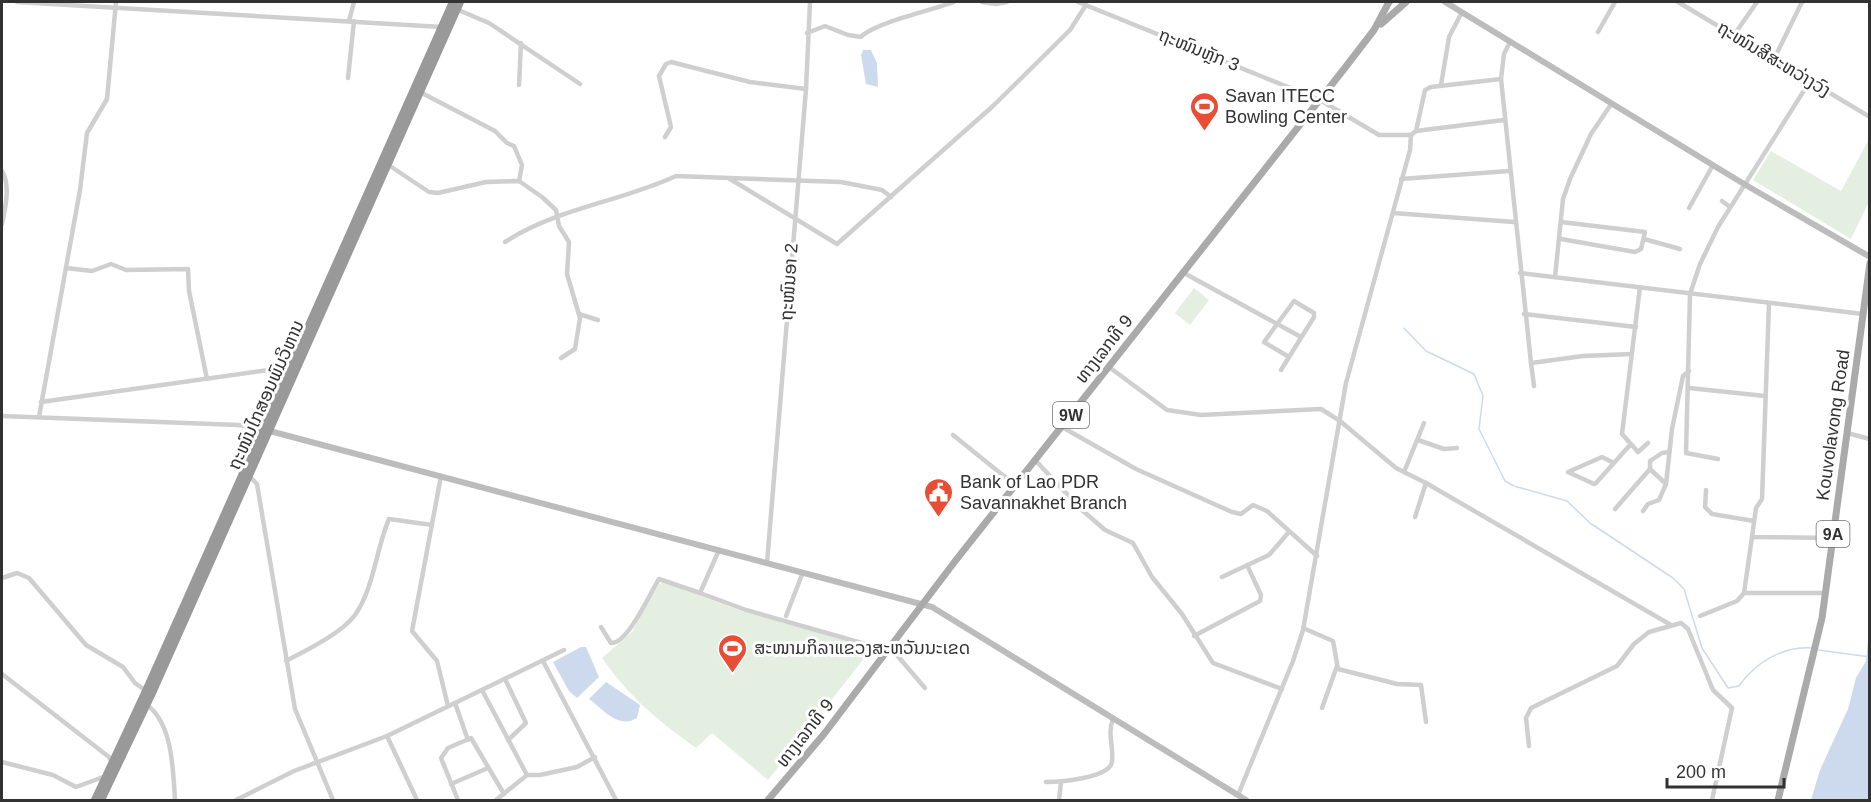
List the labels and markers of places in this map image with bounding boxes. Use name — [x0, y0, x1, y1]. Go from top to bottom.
place label: Savan ITECC Bowling Center — [1225, 86, 1347, 127]
sports icon: Savan ITECC Bowling Center — [1188, 90, 1220, 132]
place label: Bank of Lao PDR Savannakhet Branch — [960, 472, 1127, 513]
public building icon: Bank of Lao PDR Savannakhet Branch — [923, 476, 955, 518]
sports icon: ສະໜາມກິລາແຂວງສະຫວັນນະເຂດ — [717, 632, 749, 674]
place label: ສະໜາມກິລາແຂວງສະຫວັນນະເຂດ — [754, 638, 970, 658]

